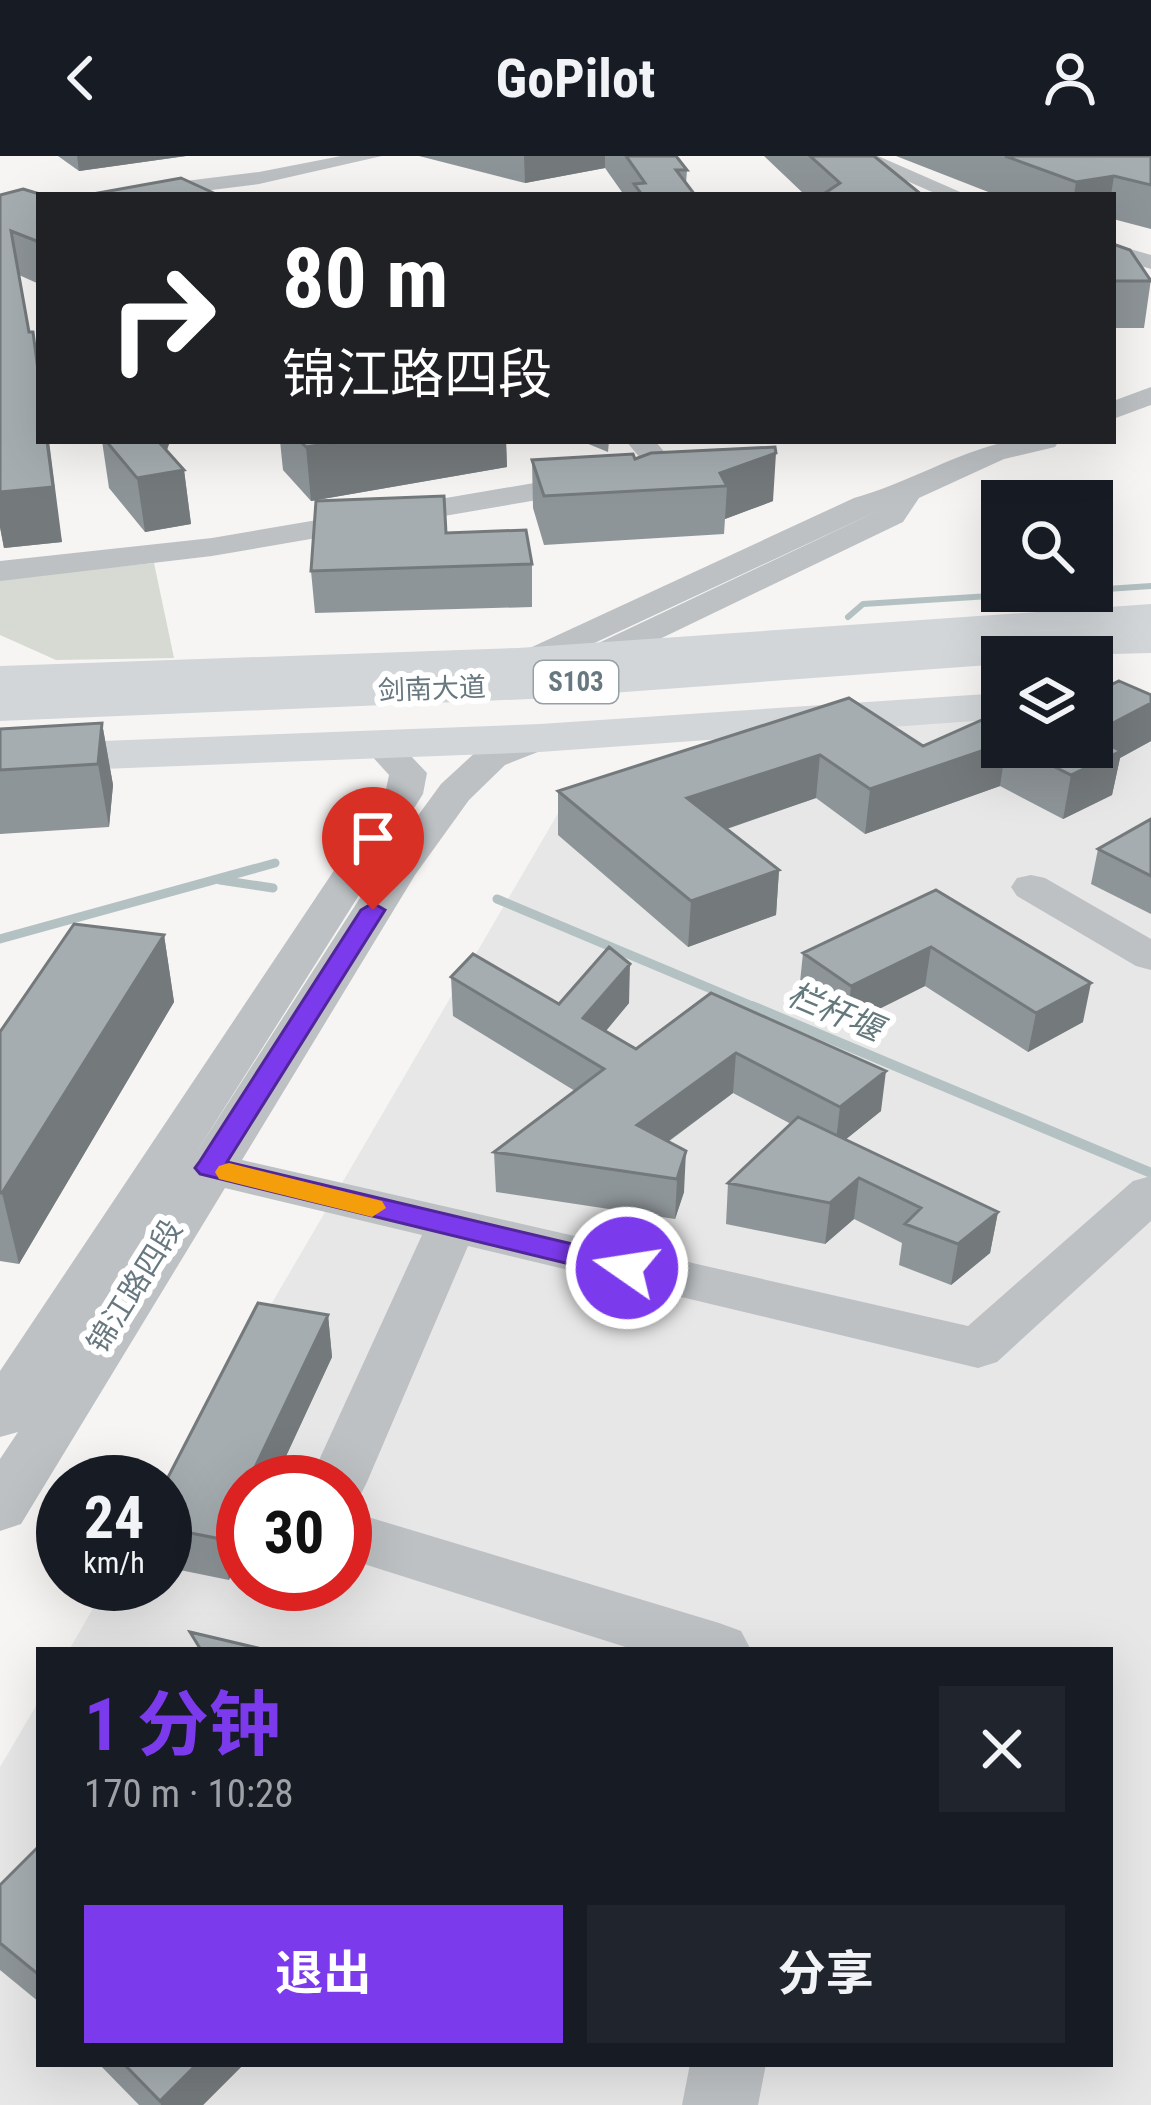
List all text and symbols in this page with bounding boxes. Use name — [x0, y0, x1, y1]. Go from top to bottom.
icon: back — [48, 45, 114, 111]
icon: person — [1037, 45, 1103, 111]
text: GoPilot — [496, 47, 655, 110]
text: 80 m — [282, 229, 449, 328]
icon: right — [84, 240, 240, 396]
text: 锦江路四段 — [282, 343, 552, 406]
map controls — [981, 480, 1113, 768]
button: search — [981, 480, 1113, 612]
button: layers — [981, 636, 1113, 768]
road number: S103 — [534, 661, 618, 703]
street label: 剑南大道 — [377, 671, 487, 707]
pin — [322, 787, 424, 910]
icon: arrive — [340, 805, 406, 871]
water label: 栏杆堰 — [782, 974, 893, 1051]
position arrow — [564, 1205, 690, 1331]
street label: 锦江路四段 — [80, 1213, 189, 1359]
speed limit sign: 30 — [216, 1455, 372, 1611]
text: 24 — [84, 1482, 144, 1553]
text: km/h — [83, 1545, 145, 1580]
text: 1 分钟 — [84, 1683, 281, 1768]
button: close — [939, 1686, 1065, 1812]
text: 170 m · 10:28 — [84, 1771, 294, 1817]
button: 退出 — [84, 1905, 563, 2043]
button: 分享 — [587, 1905, 1065, 2043]

